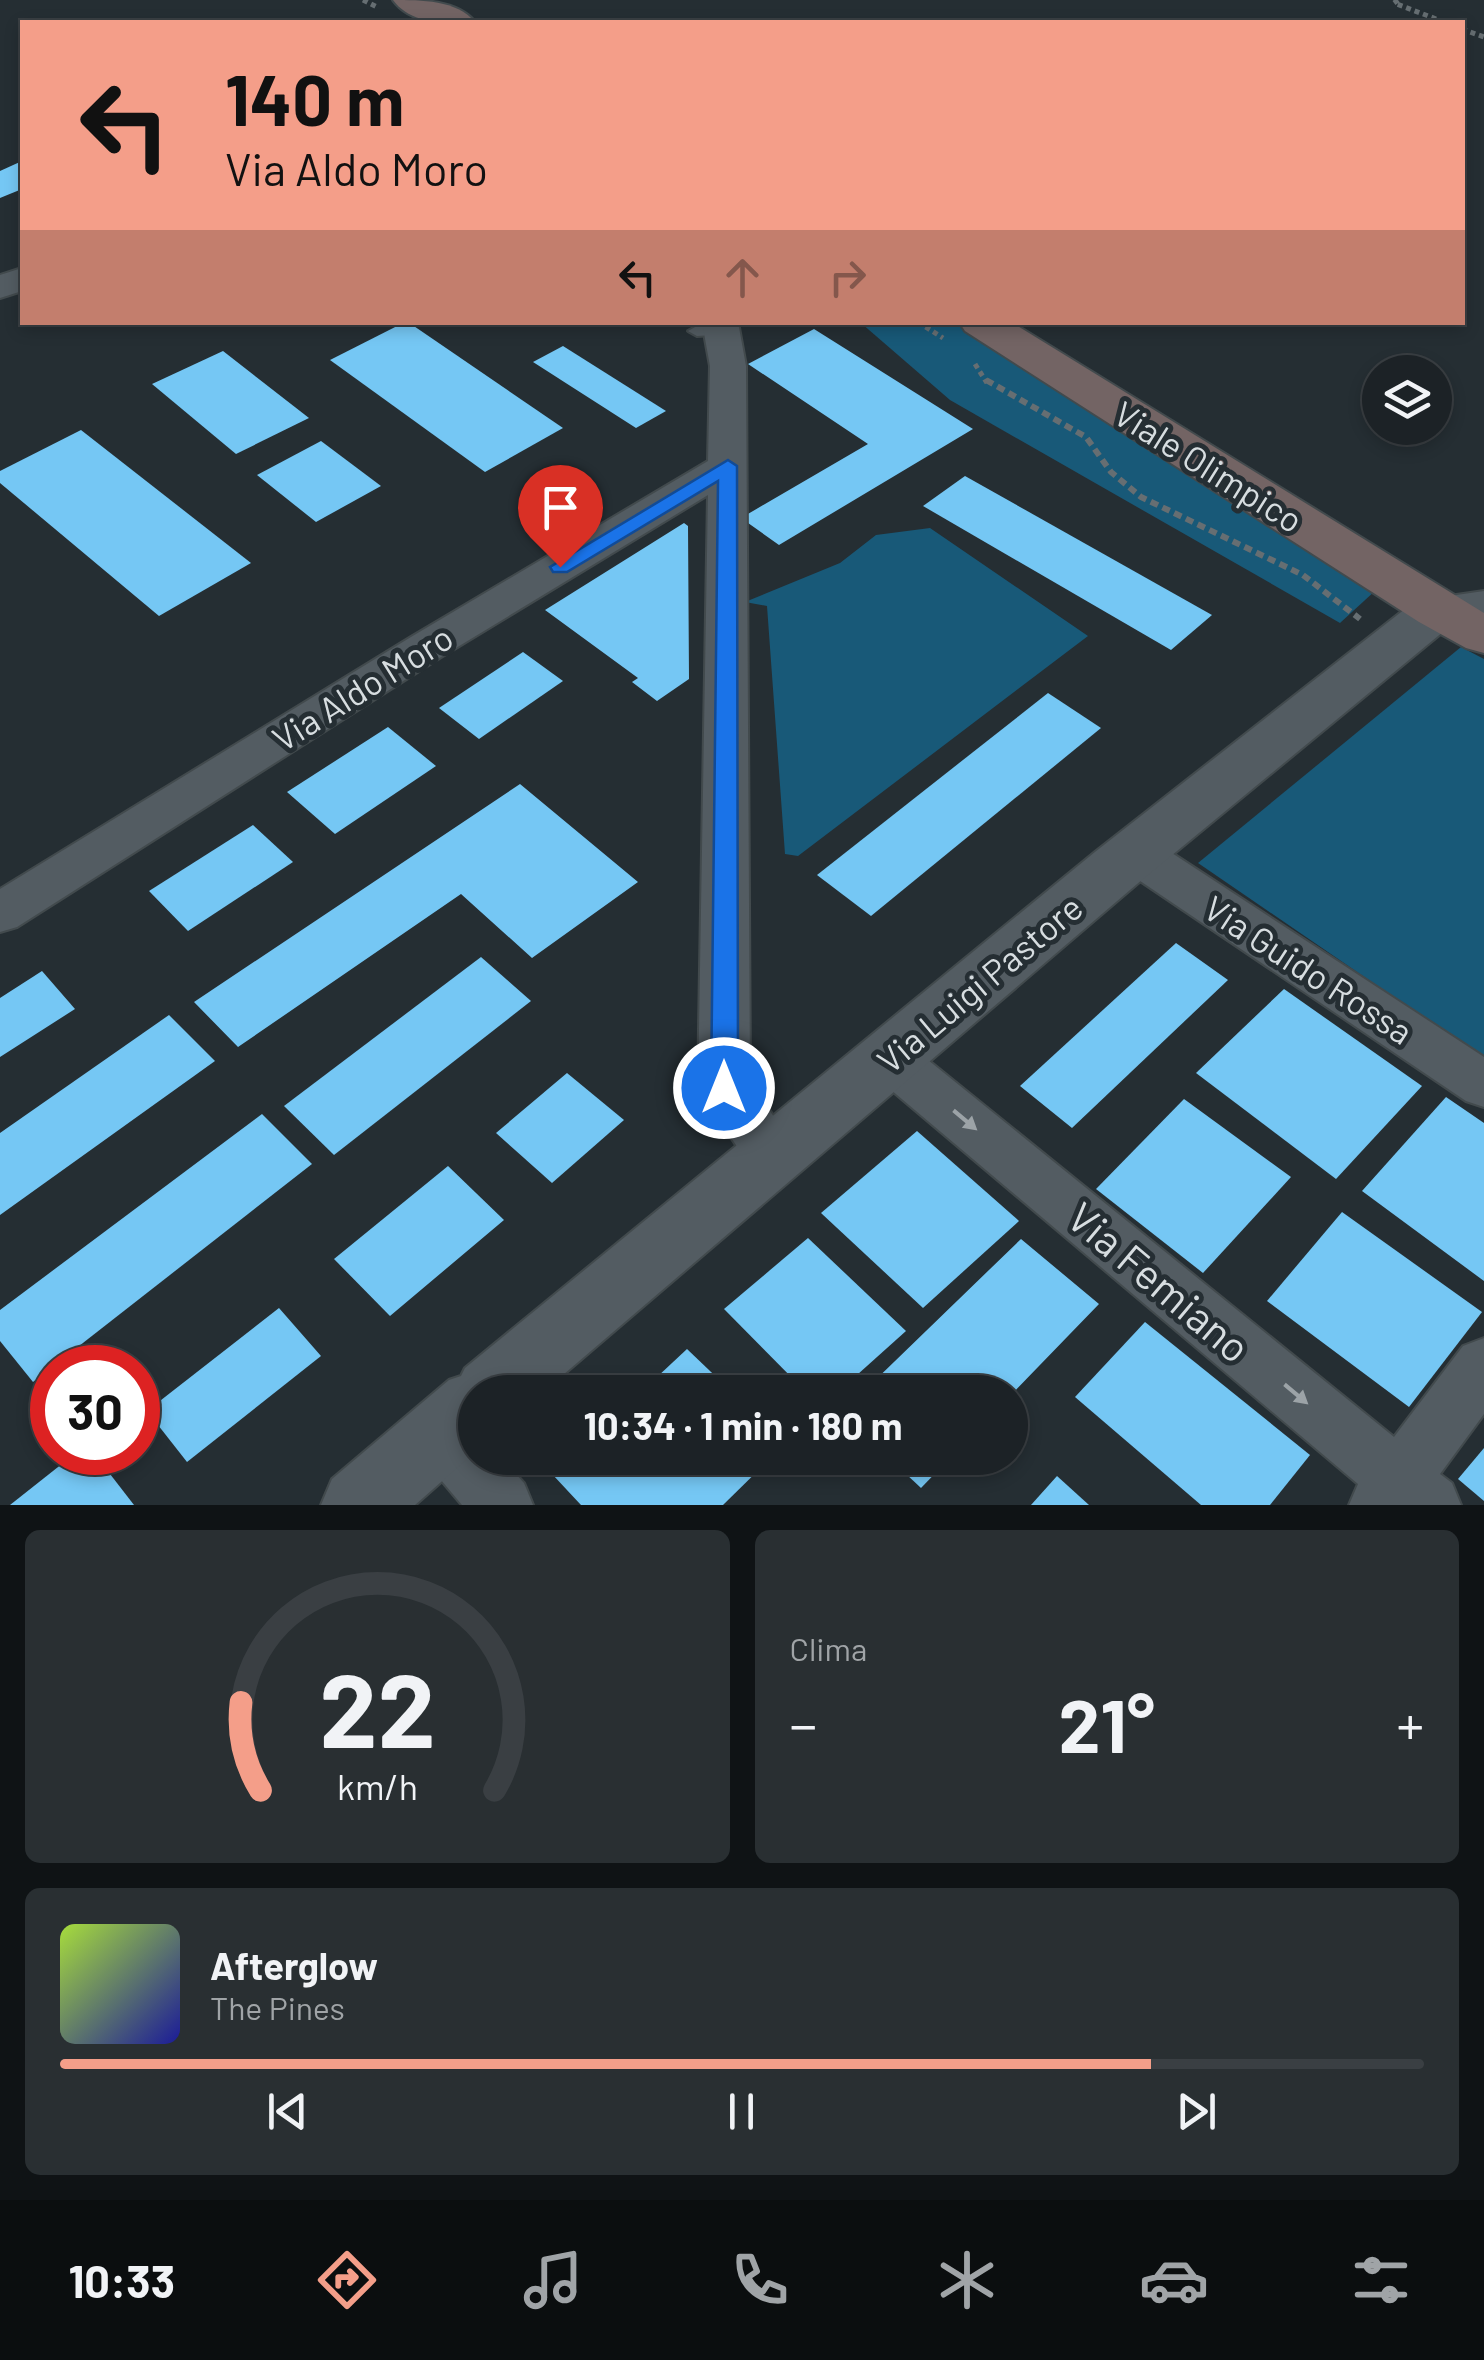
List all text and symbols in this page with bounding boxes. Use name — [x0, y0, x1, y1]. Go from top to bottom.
text: 140 m — [225, 56, 404, 140]
icon: left — [60, 60, 190, 190]
text: Via Aldo Moro — [225, 141, 488, 195]
icon: left — [610, 250, 665, 305]
icon: ahead — [715, 250, 770, 305]
icon: right — [820, 250, 875, 305]
map controls — [1362, 355, 1452, 445]
button: layers — [1362, 355, 1452, 445]
street label: Viale Olimpico — [1107, 391, 1311, 541]
pin — [518, 465, 603, 568]
icon: arrive — [533, 480, 588, 535]
street label: Via Aldo Moro — [264, 615, 460, 759]
street label: Via Luigi Pastore — [868, 885, 1090, 1081]
street label: Via Guido Rossa — [1197, 886, 1421, 1052]
position arrow — [672, 1036, 776, 1140]
one-way arrow — [952, 1109, 977, 1130]
street label: Via Femiano — [1059, 1190, 1261, 1372]
speed limit sign: 30 — [30, 1345, 160, 1475]
one-way arrow — [1284, 1383, 1309, 1404]
text: 10:34 · 1 min · 180 m — [584, 1402, 902, 1448]
text: Clima — [790, 1629, 867, 1667]
text: 22 — [319, 1644, 435, 1769]
text: 21° — [1059, 1678, 1155, 1768]
text: − — [790, 1690, 817, 1756]
text: + — [1396, 1690, 1424, 1756]
text: km/h — [337, 1764, 418, 1807]
text: Afterglow — [210, 1942, 378, 1988]
text: The Pines — [210, 1988, 345, 2026]
icon: previous — [260, 2084, 315, 2139]
icon: pause — [714, 2084, 769, 2139]
icon: next — [1169, 2084, 1224, 2139]
icon: directions — [312, 2245, 382, 2315]
icon: music — [518, 2245, 588, 2315]
icon: phone — [725, 2245, 795, 2315]
icon: climate — [932, 2245, 1002, 2315]
icon: car — [1139, 2245, 1209, 2315]
icon: filters — [1346, 2245, 1416, 2315]
text: 10:33 — [68, 2253, 175, 2307]

